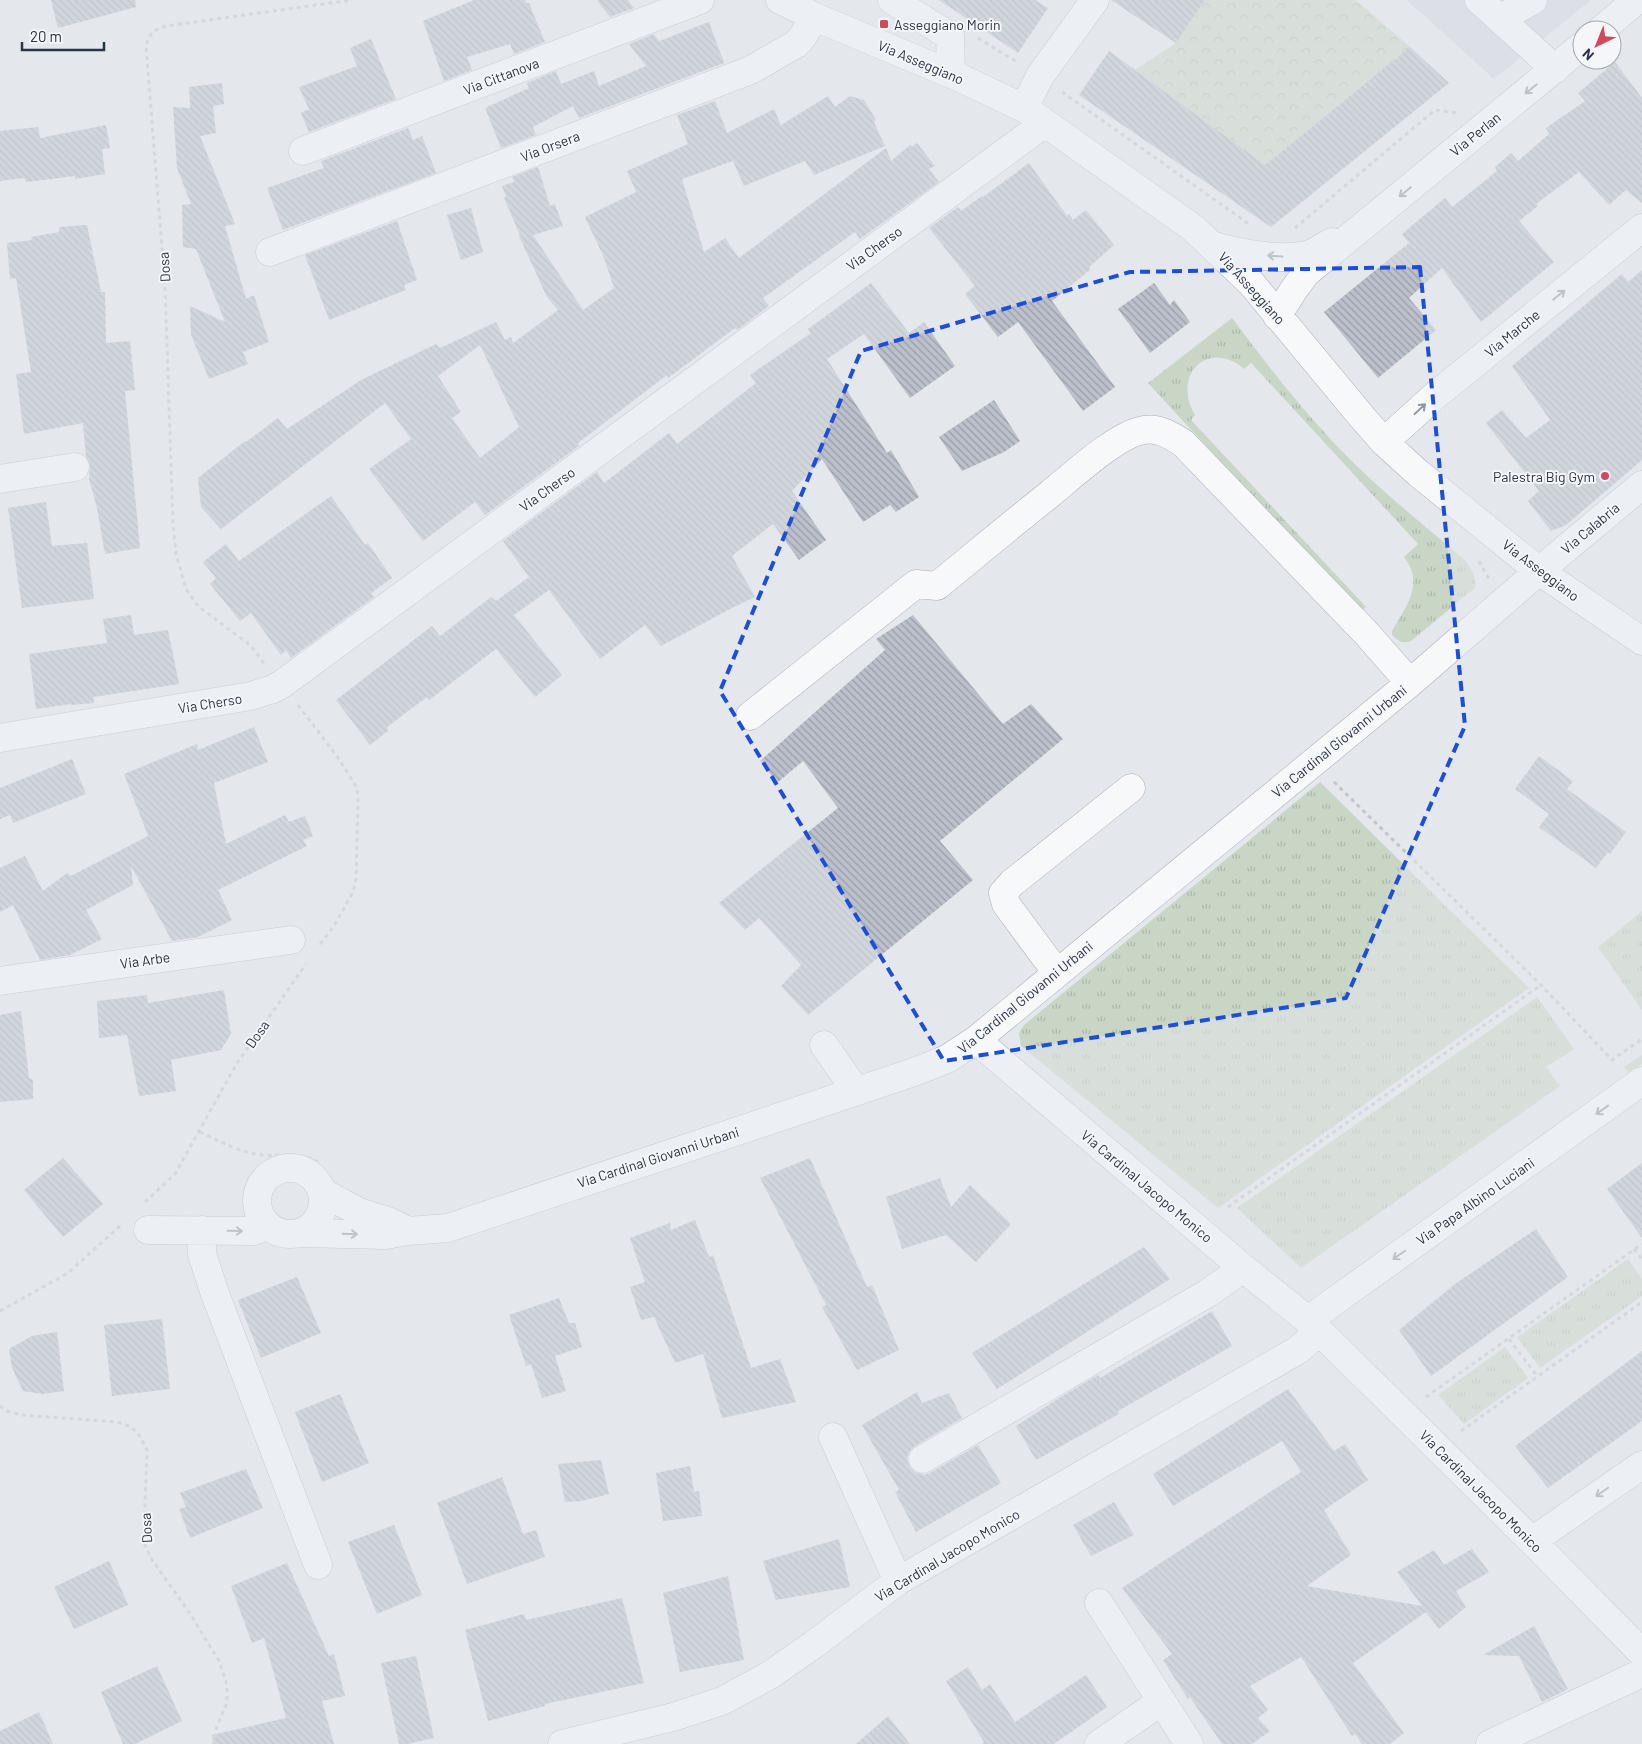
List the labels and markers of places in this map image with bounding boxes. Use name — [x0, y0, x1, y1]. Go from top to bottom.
place label: Asseggiano Morin — [894, 16, 1001, 33]
marker: Asseggiano Morin — [878, 18, 890, 30]
place label: Palestra Big Gym — [1493, 468, 1595, 485]
marker: Palestra Big Gym — [1599, 470, 1611, 482]

